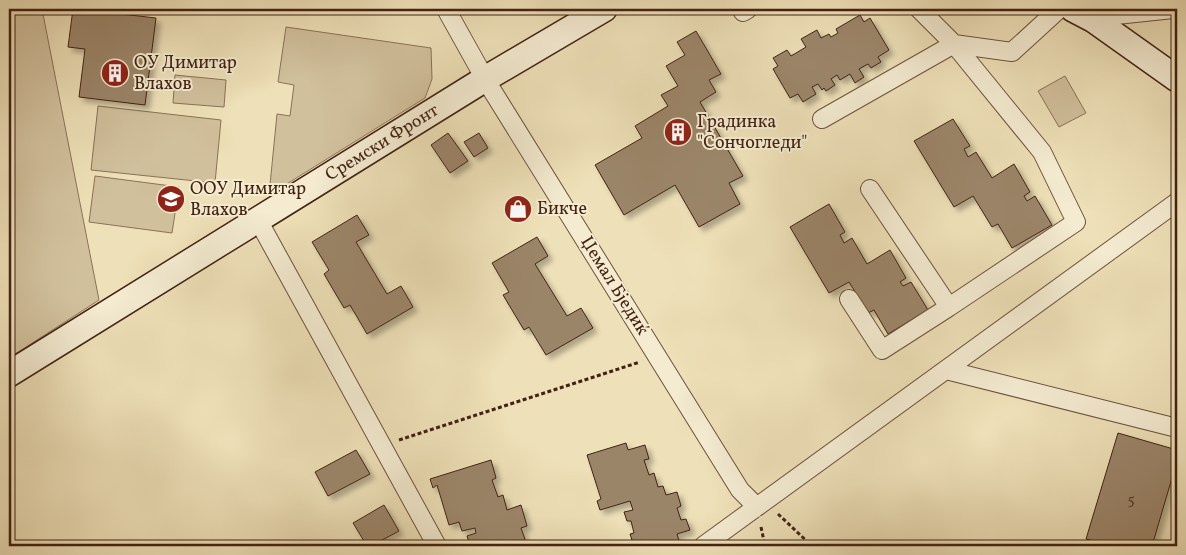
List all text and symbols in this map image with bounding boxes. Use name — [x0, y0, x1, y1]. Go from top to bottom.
place label: ОУ Димитар Влахов — [134, 51, 237, 97]
building icon: ОУ Димитар Влахов — [100, 58, 130, 88]
street label: Сремски Фронт — [321, 98, 444, 187]
place label: Градинка "Сончогледи" — [697, 110, 807, 156]
building icon: Градинка "Сончогледи" — [663, 117, 693, 147]
place label: ООУ Димитар Влахов — [190, 177, 306, 223]
school or university icon: ООУ Димитар Влахов — [156, 184, 186, 214]
shop icon: Бикче — [503, 194, 533, 224]
place label: Бикче — [537, 197, 587, 222]
street label: Џемал Бједиќ — [574, 232, 655, 340]
house number: 5 — [1127, 490, 1135, 511]

